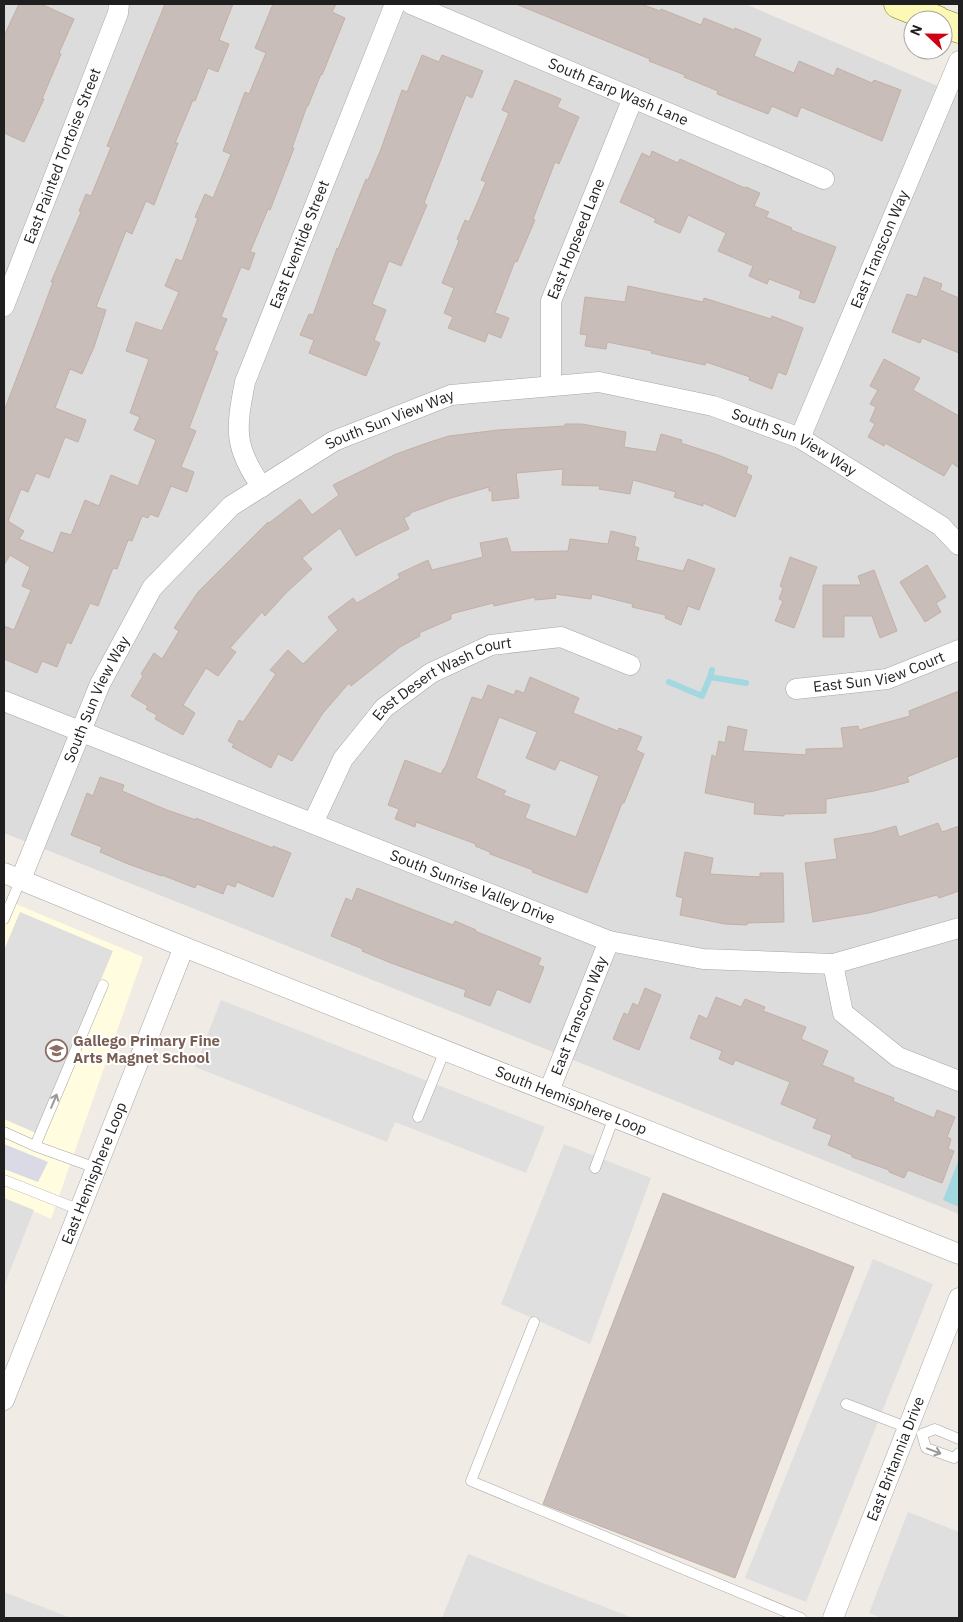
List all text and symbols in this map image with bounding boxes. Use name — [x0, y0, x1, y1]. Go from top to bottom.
north arrow — [903, 10, 953, 60]
text: N — [906, 22, 926, 38]
street label: South Earp Wash Lane — [545, 53, 691, 129]
street label: East Painted Tortoise Street — [19, 65, 105, 246]
street label: East Hopseed Lane — [543, 175, 609, 302]
street label: East Eventide Street — [265, 177, 333, 311]
street label: East Transcon Way — [846, 186, 913, 311]
street label: South Sun View Way — [321, 385, 457, 453]
street label: South Sun View Way — [729, 404, 861, 480]
street label: South Sun View Way — [59, 632, 133, 765]
street label: East Desert Wash Court — [368, 633, 512, 724]
street label: East Sun View Court — [812, 647, 947, 696]
street label: South Sunrise Valley Drive — [387, 845, 558, 928]
street label: East Transcon Way — [546, 953, 611, 1078]
place label: Gallego Primary Fine Arts Magnet School — [73, 1031, 220, 1067]
school or university icon: Gallego Primary Fine Arts Magnet School — [45, 1038, 69, 1062]
street label: South Hemisphere Loop — [493, 1061, 650, 1138]
one-way arrow — [50, 1094, 60, 1109]
street label: East Hemisphere Loop — [57, 1099, 130, 1247]
street label: East Britannia Drive — [862, 1394, 928, 1524]
one-way arrow — [926, 1446, 941, 1456]

